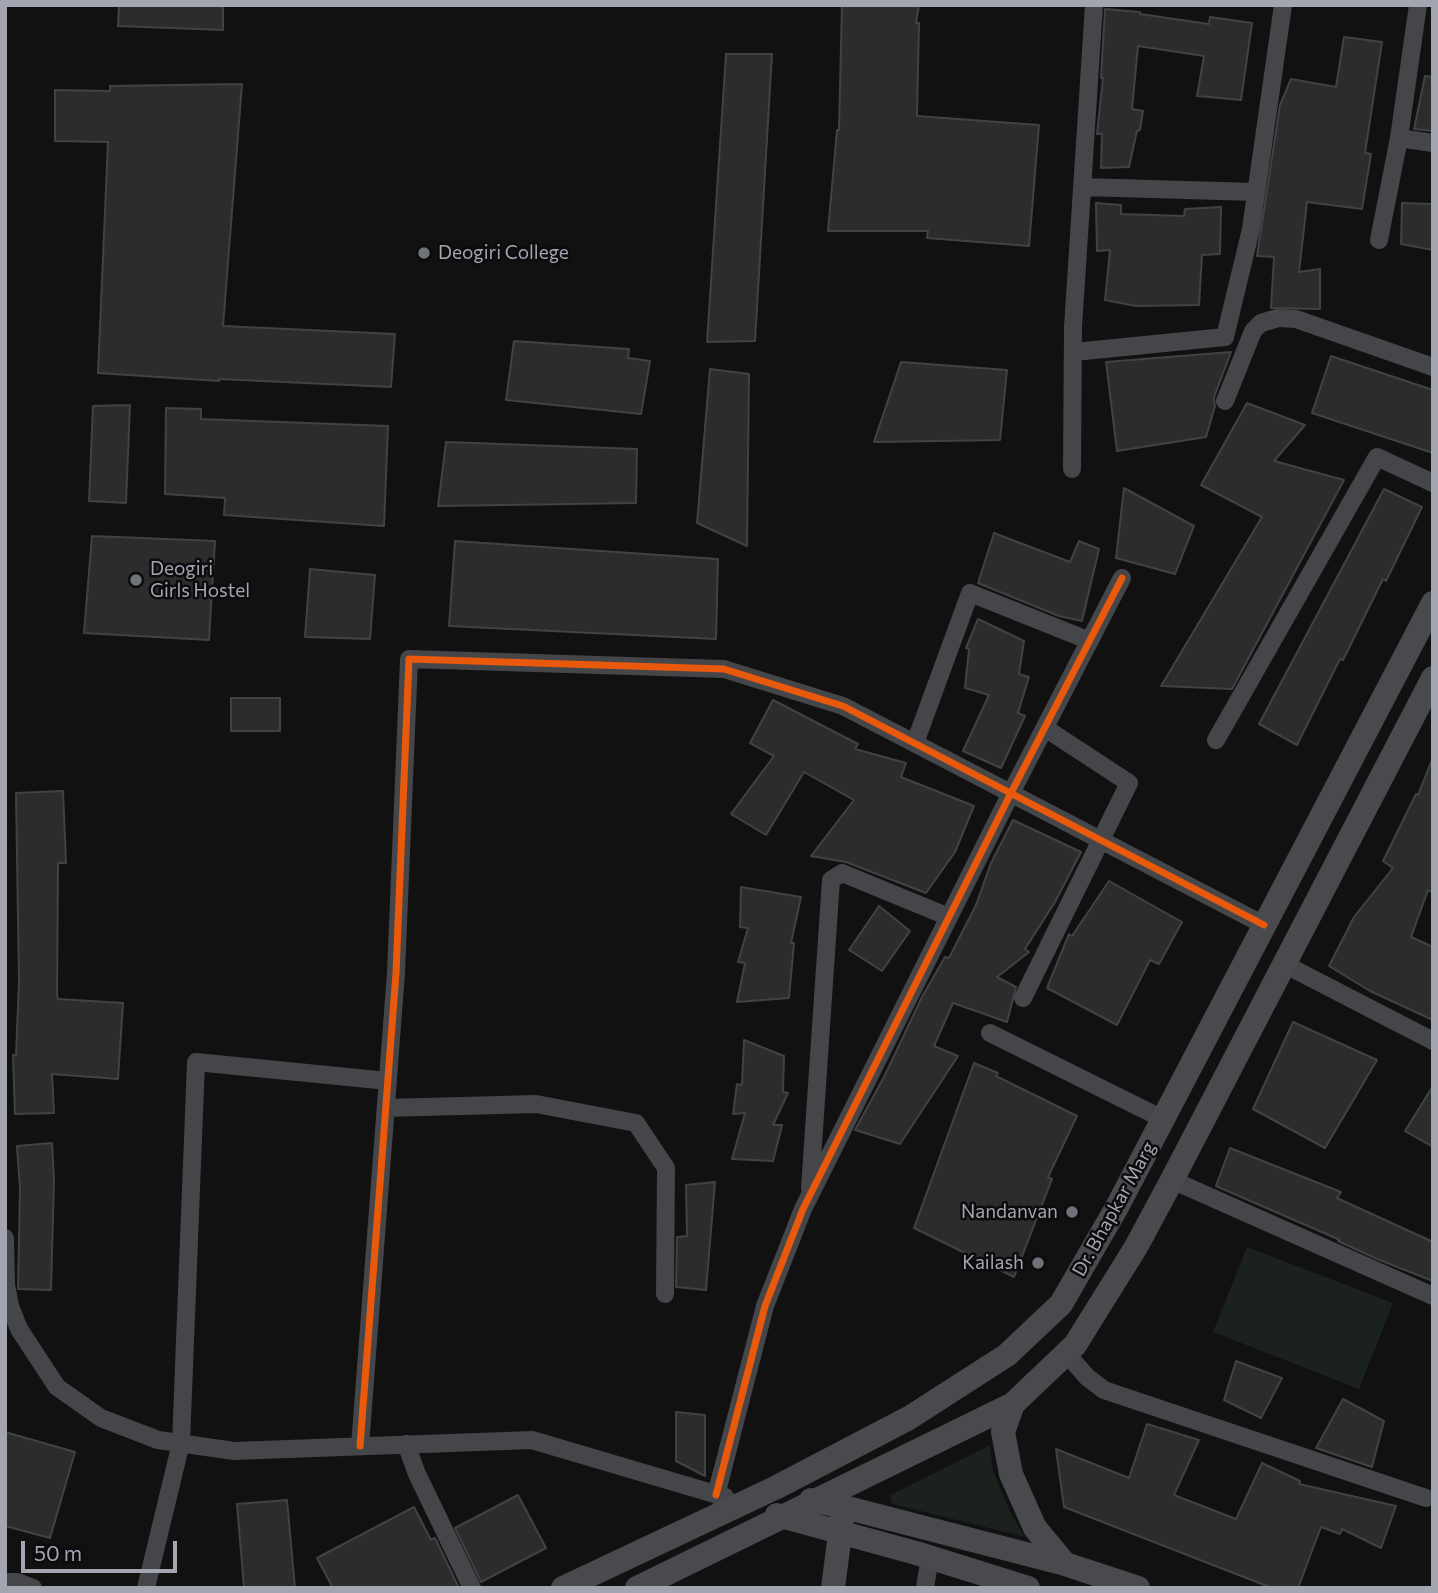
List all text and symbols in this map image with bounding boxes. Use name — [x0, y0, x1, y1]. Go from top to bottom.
place label: Deogiri College — [438, 242, 569, 264]
marker: Deogiri College — [416, 245, 432, 261]
place label: Deogiri Girls Hostel — [150, 558, 250, 602]
marker: Deogiri Girls Hostel — [128, 572, 144, 588]
street label: Dr. Bhapkar Marg — [1068, 1138, 1160, 1280]
place label: Nandanvan — [961, 1201, 1058, 1223]
marker: Nandanvan — [1064, 1204, 1080, 1220]
place label: Kailash — [962, 1252, 1024, 1274]
marker: Kailash — [1030, 1255, 1046, 1271]
scale bar — [24, 1526, 180, 1570]
text: 50 m — [34, 1540, 82, 1565]

